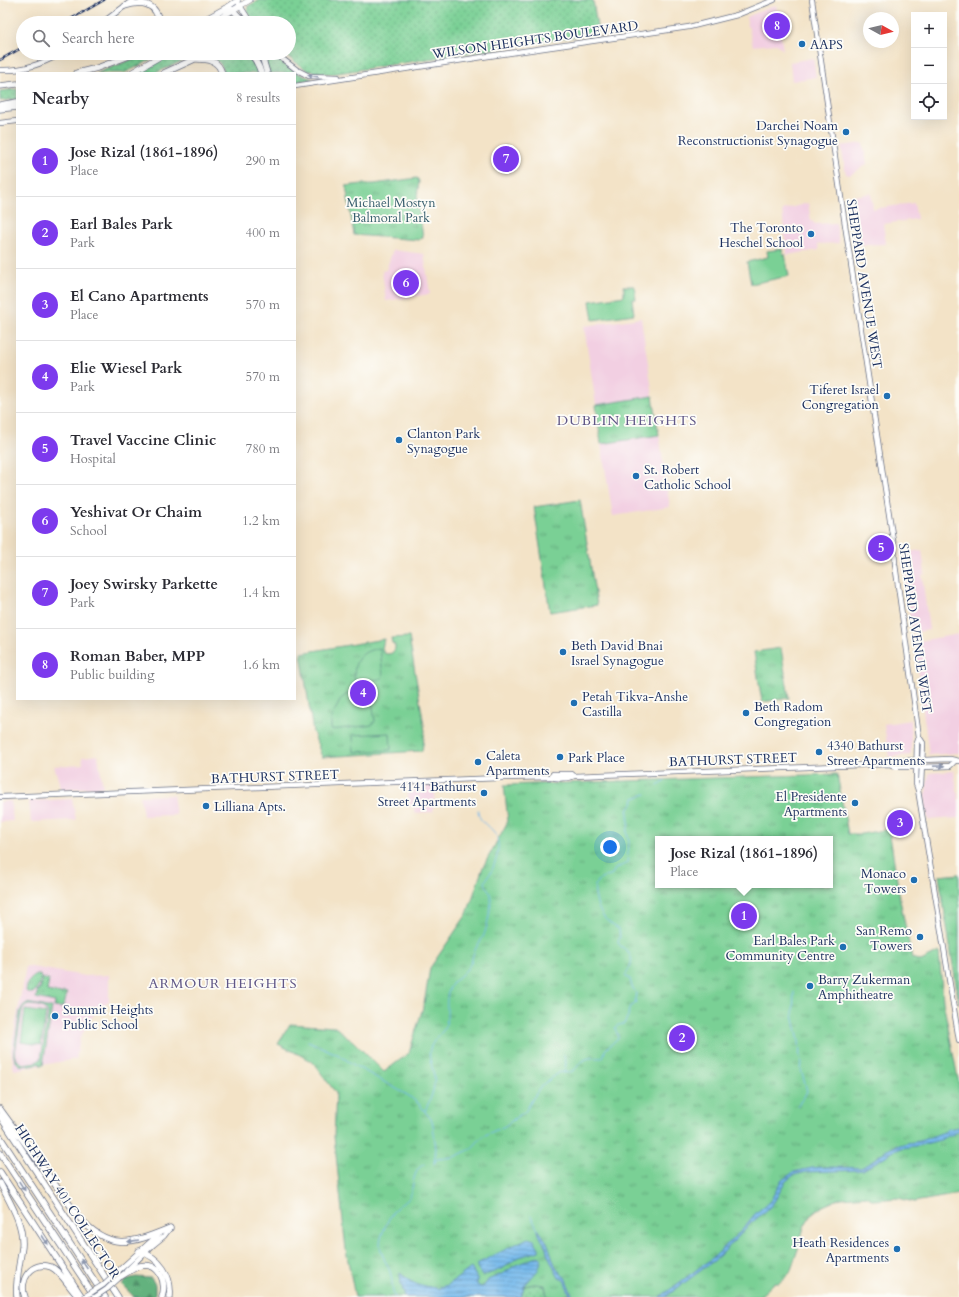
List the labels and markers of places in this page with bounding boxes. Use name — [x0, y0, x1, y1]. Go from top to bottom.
pin: 8 — [764, 11, 790, 41]
place label: AAPS — [810, 36, 843, 54]
marker: AAPS — [797, 39, 807, 49]
place label: Darchei Noam Reconstructionist Synagogue — [678, 117, 838, 150]
marker: Darchei Noam Reconstructionist Synagogue — [841, 127, 851, 137]
pin: 7 — [493, 144, 519, 174]
place label: The Toronto Heschel School — [719, 219, 804, 252]
marker: The Toronto Heschel School — [806, 229, 816, 239]
pin: 6 — [393, 268, 419, 298]
place label: Tiferet Israel Congregation — [802, 381, 880, 414]
marker: Tiferet Israel Congregation — [882, 391, 892, 401]
place label: Clanton Park Synagogue — [407, 425, 480, 458]
marker: Clanton Park Synagogue — [394, 435, 404, 445]
place label: St. Robert Catholic School — [644, 461, 732, 494]
marker: St. Robert Catholic School — [631, 471, 641, 481]
pin: 5 — [868, 533, 894, 563]
place label: Beth David Bnai Israel Synagogue — [571, 637, 664, 670]
marker: Beth David Bnai Israel Synagogue — [558, 647, 568, 657]
pin: 4 — [350, 678, 376, 708]
place label: Petah Tikva-Anshe Castilla — [582, 688, 688, 721]
marker: Petah Tikva-Anshe Castilla — [569, 698, 579, 708]
place label: Beth Radom Congregation — [754, 698, 832, 731]
marker: Beth Radom Congregation — [741, 708, 751, 718]
place label: 4340 Bathurst Street Apartments — [827, 737, 925, 770]
place label: Caleta Apartments — [486, 747, 549, 780]
marker: 4340 Bathurst Street Apartments — [814, 747, 824, 757]
place label: Park Place — [568, 749, 625, 767]
marker: Park Place — [555, 752, 565, 762]
marker: Caleta Apartments — [473, 757, 483, 767]
place label: 4141 Bathurst Street Apartments — [378, 778, 476, 811]
marker: 4141 Bathurst Street Apartments — [479, 788, 489, 798]
place label: El Presidente Apartments — [776, 788, 847, 821]
place label: Lilliana Apts. — [214, 798, 286, 816]
marker: El Presidente Apartments — [850, 798, 860, 808]
marker: Lilliana Apts. — [201, 801, 211, 811]
pin: 3 — [887, 808, 913, 838]
place label: Monaco Towers — [861, 865, 906, 898]
marker: Monaco Towers — [909, 875, 919, 885]
pin: 1 — [731, 901, 757, 931]
place label: San Remo Towers — [856, 922, 912, 955]
place label: Earl Bales Park Community Centre — [725, 932, 835, 965]
marker: San Remo Towers — [915, 932, 925, 942]
marker: Earl Bales Park Community Centre — [838, 942, 848, 952]
place label: Barry Zukerman Amphitheatre — [818, 971, 911, 1004]
marker: Barry Zukerman Amphitheatre — [805, 981, 815, 991]
place label: Summit Heights Public School — [63, 1001, 153, 1034]
marker: Summit Heights Public School — [50, 1011, 60, 1021]
pin: 2 — [669, 1023, 695, 1053]
place label: Heath Residences Apartments — [793, 1234, 889, 1267]
marker: Heath Residences Apartments — [892, 1244, 902, 1254]

